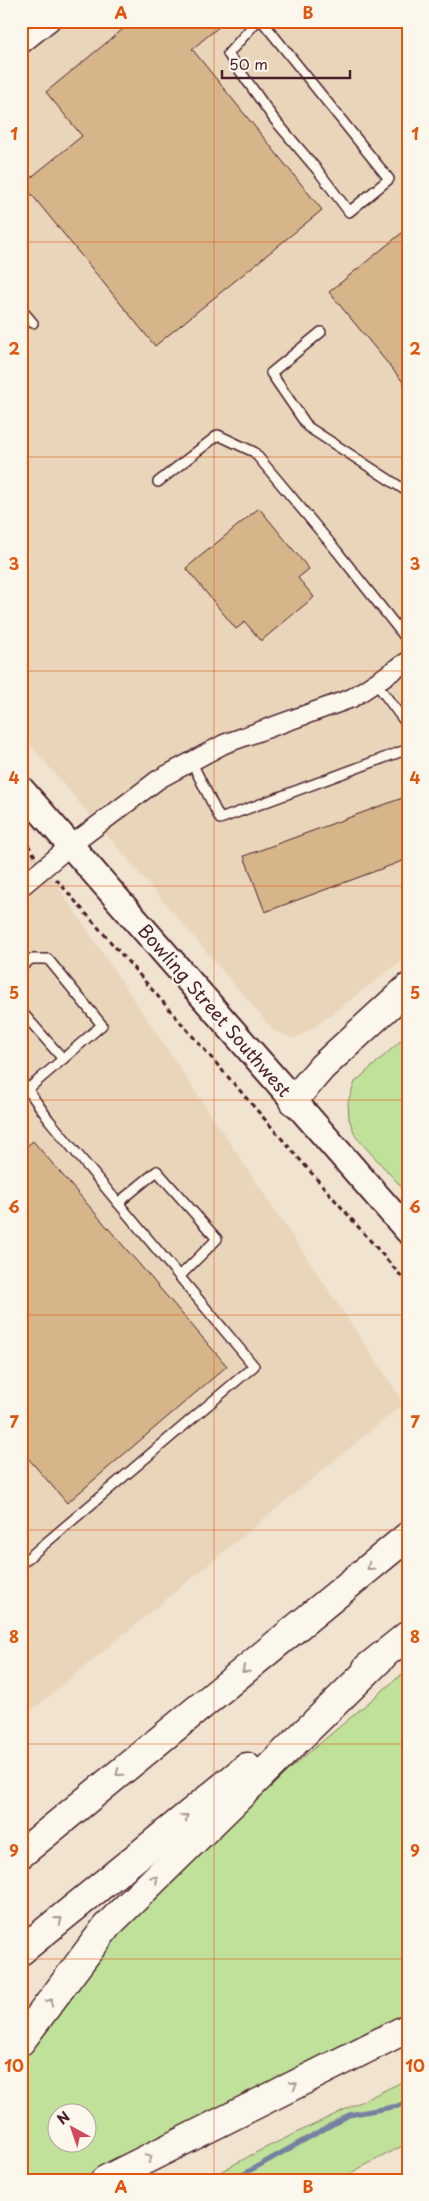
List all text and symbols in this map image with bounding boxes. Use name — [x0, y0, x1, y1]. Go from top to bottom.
text: A — [115, 0, 128, 24]
text: B — [303, 0, 314, 24]
scale bar — [222, 48, 349, 80]
text: 50 m — [229, 52, 268, 75]
text: 1 — [10, 121, 18, 145]
text: 1 — [411, 121, 419, 145]
text: 2 — [8, 336, 20, 360]
text: 2 — [409, 336, 421, 360]
text: 3 — [9, 551, 19, 575]
text: 3 — [410, 551, 420, 575]
text: 4 — [9, 765, 20, 789]
text: 4 — [410, 765, 421, 789]
street label: Bowling Street Southwest — [132, 918, 298, 1102]
text: 5 — [9, 980, 19, 1004]
text: 5 — [410, 980, 420, 1004]
text: 6 — [8, 1194, 20, 1218]
text: 6 — [409, 1194, 421, 1218]
text: 7 — [9, 1409, 19, 1433]
text: 7 — [410, 1409, 420, 1433]
one-way arrow — [367, 1561, 376, 1569]
text: 8 — [9, 1624, 19, 1648]
text: 8 — [410, 1624, 420, 1648]
one-way arrow — [241, 1664, 250, 1673]
one-way arrow — [116, 1768, 125, 1776]
one-way arrow — [179, 1815, 188, 1823]
text: 9 — [9, 1838, 19, 1862]
text: 9 — [410, 1838, 420, 1862]
one-way arrow — [150, 1876, 159, 1885]
one-way arrow — [53, 1917, 62, 1925]
one-way arrow — [45, 1999, 53, 2008]
text: 10 — [4, 2053, 24, 2077]
text: 10 — [405, 2053, 425, 2077]
one-way arrow — [289, 2081, 298, 2091]
north arrow — [48, 2104, 98, 2154]
text: N — [52, 2106, 74, 2129]
one-way arrow — [144, 2154, 153, 2164]
text: A — [115, 2174, 128, 2198]
text: B — [303, 2174, 314, 2198]

